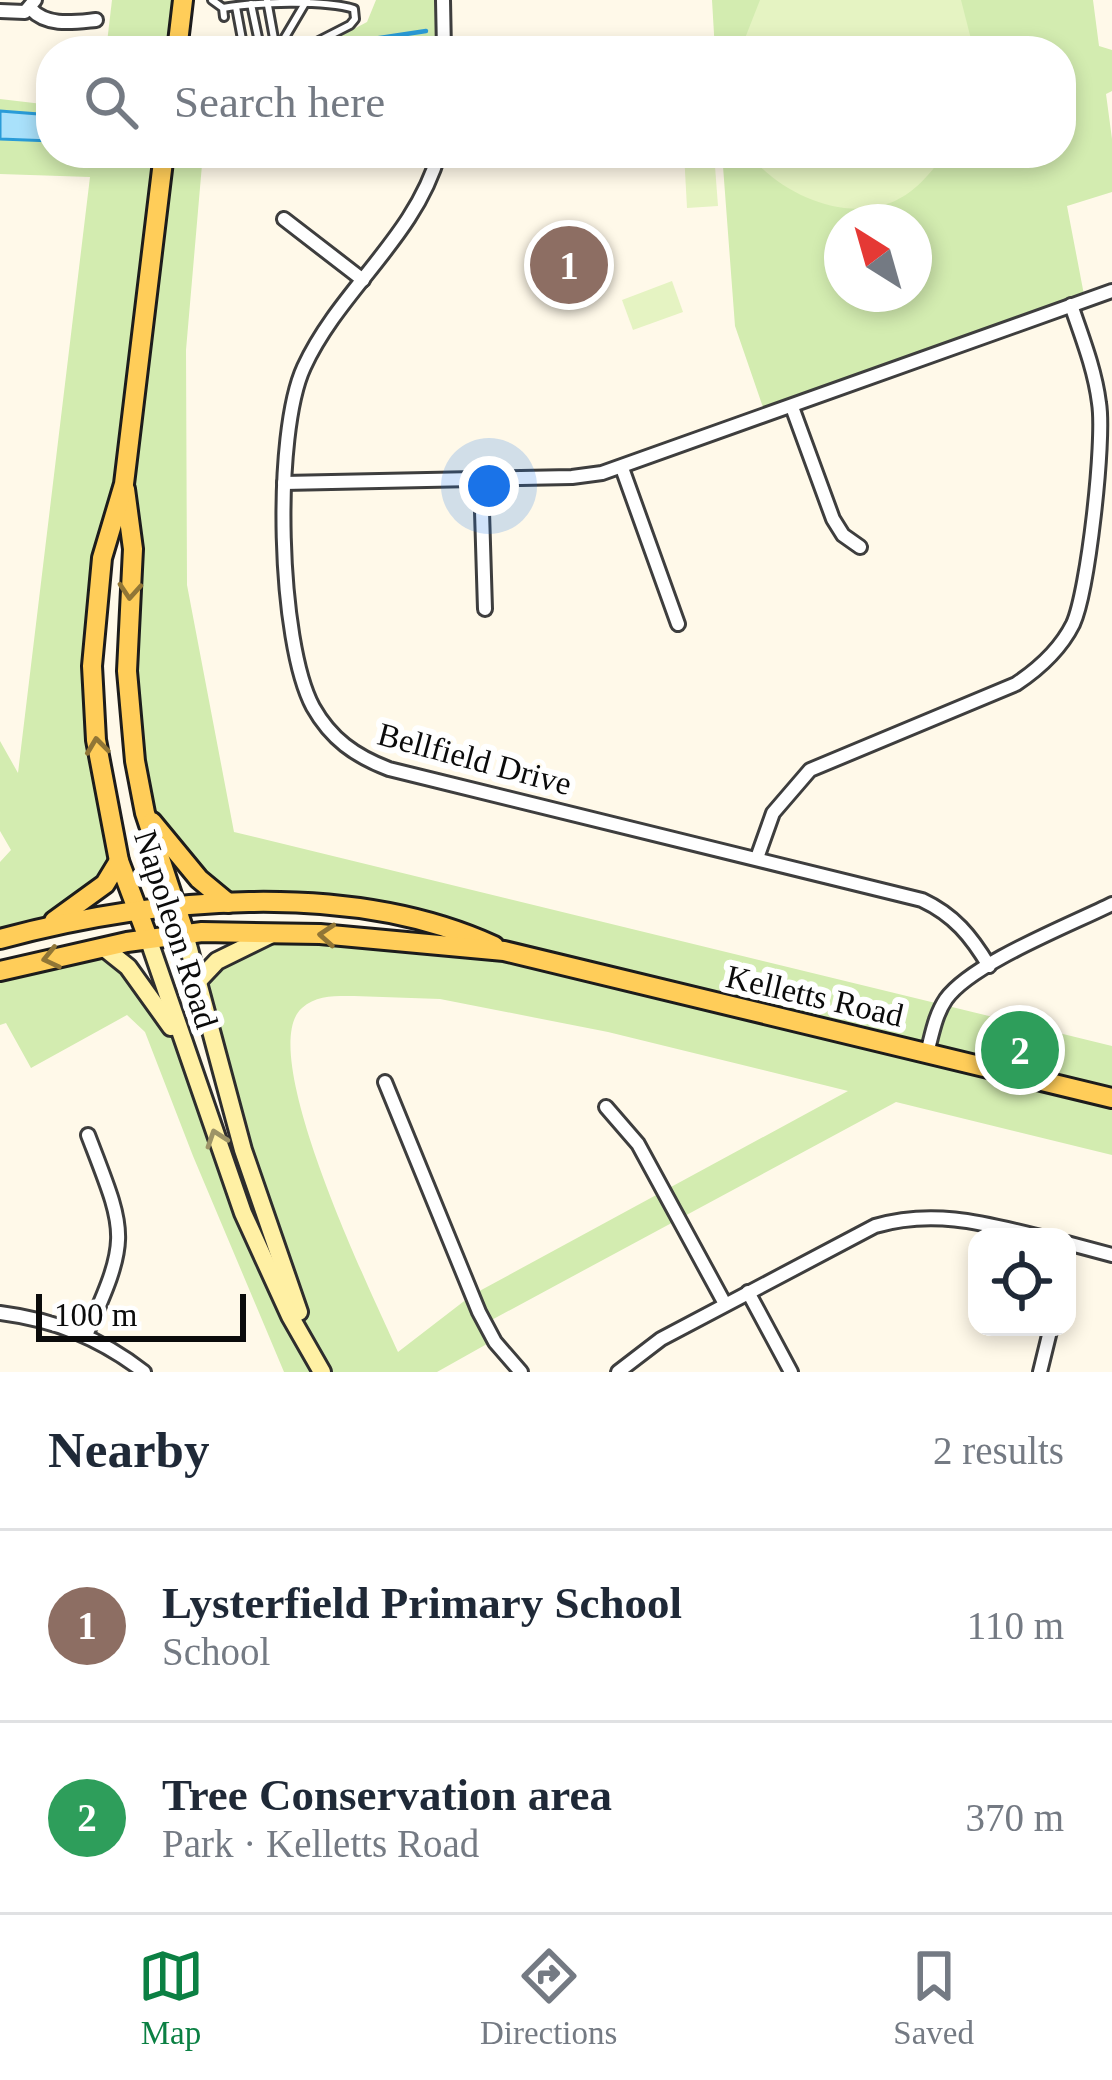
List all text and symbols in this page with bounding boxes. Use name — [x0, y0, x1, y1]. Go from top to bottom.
search box — [36, 36, 1076, 168]
icon: search — [78, 69, 144, 135]
text: Search here — [174, 77, 385, 127]
north arrow — [824, 204, 932, 312]
pin: 1 — [530, 220, 608, 310]
your location — [459, 456, 519, 516]
one-way arrow — [117, 582, 143, 601]
street label: Bellfield Drive — [374, 716, 575, 802]
one-way arrow — [85, 736, 111, 755]
street label: Napoleon Road — [127, 826, 225, 1033]
one-way arrow — [317, 922, 336, 948]
one-way arrow — [42, 944, 62, 969]
street label: Kelletts Road — [723, 958, 907, 1034]
pin: 2 — [981, 1005, 1059, 1095]
one-way arrow — [205, 1128, 230, 1149]
map controls — [968, 1228, 1076, 1336]
button: locate — [968, 1228, 1076, 1336]
scale bar — [36, 1288, 246, 1341]
text: 100 m — [54, 1297, 137, 1333]
text: Nearby — [48, 1422, 209, 1478]
text: 2 results — [933, 1429, 1064, 1472]
text: Lysterfield Primary School — [162, 1578, 682, 1628]
text: 1 — [77, 1604, 97, 1647]
text: 110 m — [967, 1604, 1064, 1647]
text: School — [162, 1630, 270, 1673]
text: Tree Conservation area — [162, 1770, 612, 1820]
text: 2 — [77, 1796, 97, 1839]
text: 370 m — [965, 1796, 1064, 1839]
text: Park · Kelletts Road — [162, 1822, 479, 1865]
tab: Map — [138, 1943, 204, 2052]
tab: Directions — [480, 1943, 617, 2052]
tab: Saved — [893, 1943, 974, 2052]

